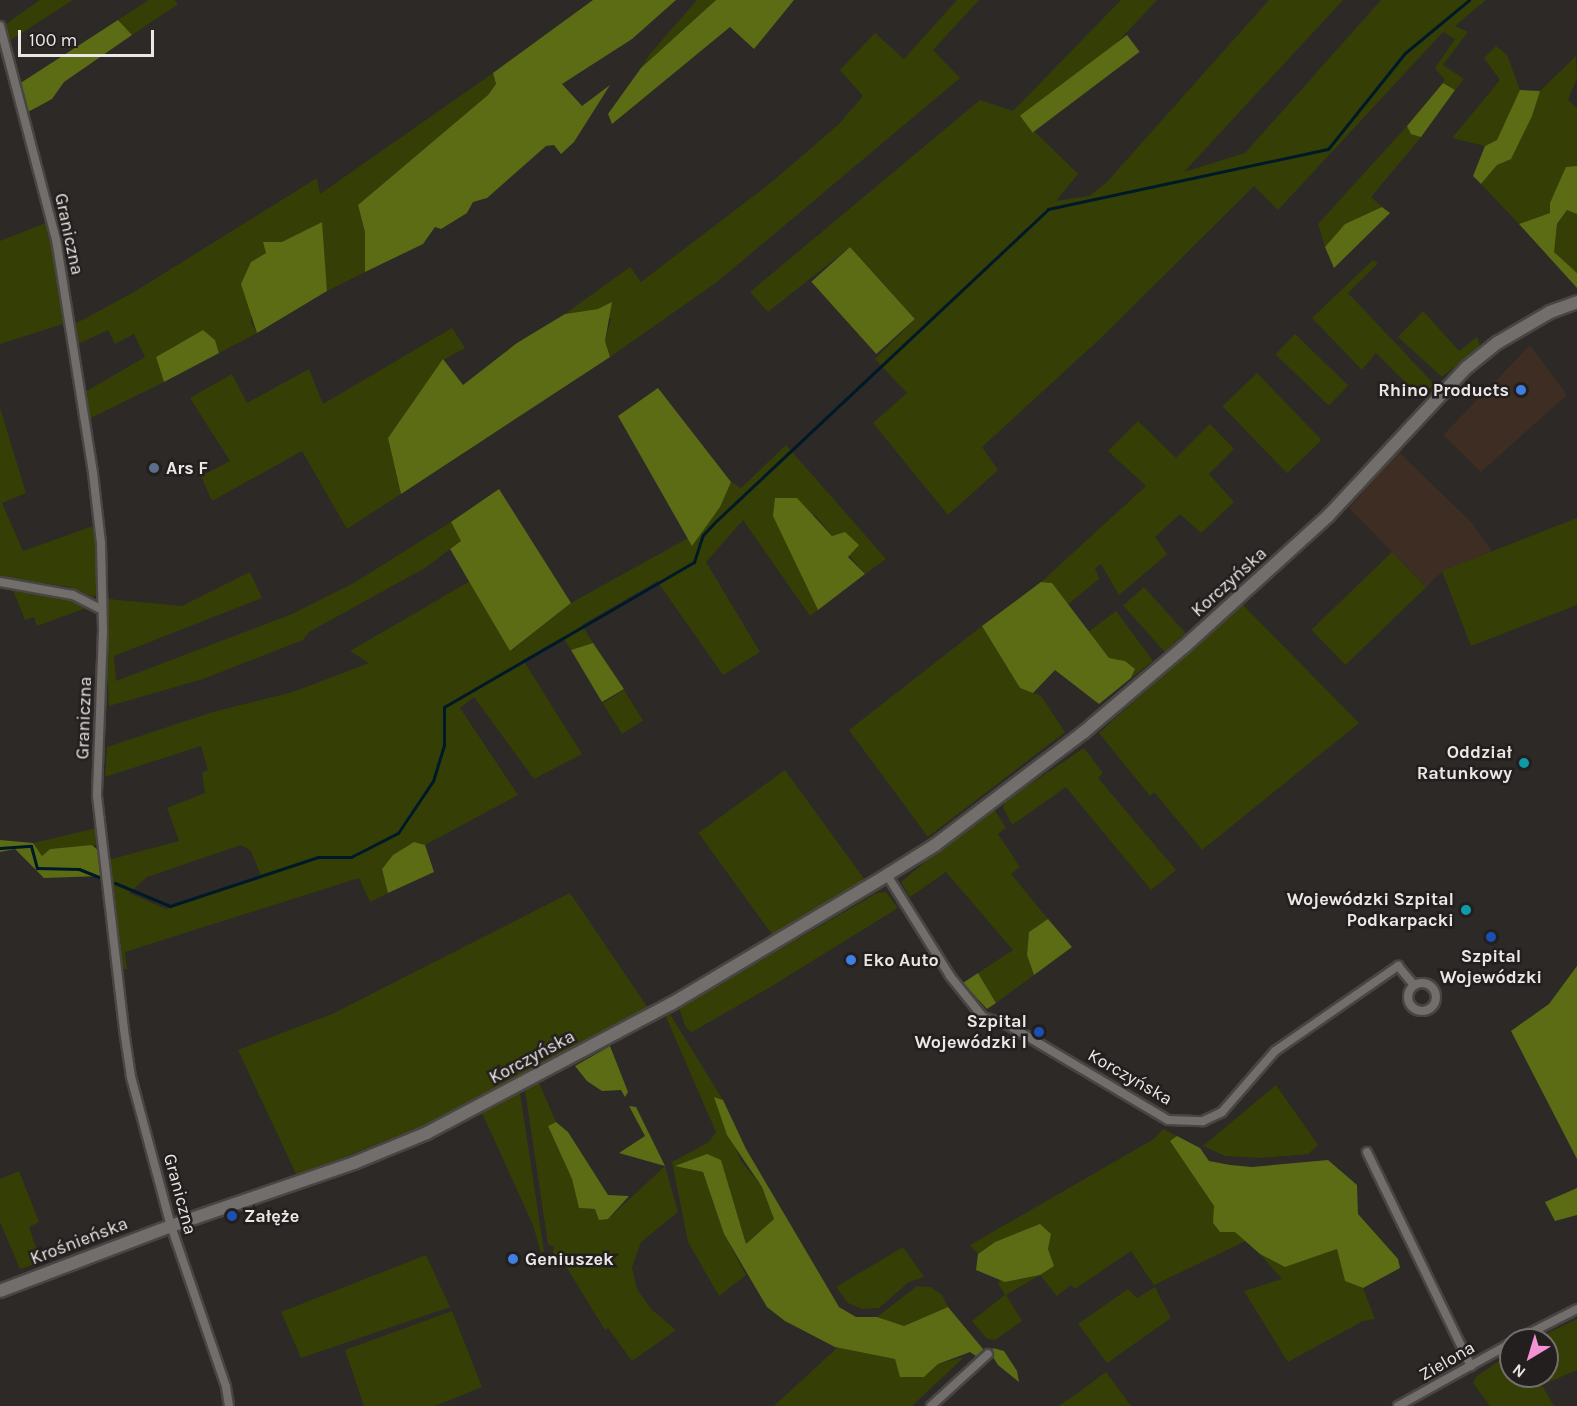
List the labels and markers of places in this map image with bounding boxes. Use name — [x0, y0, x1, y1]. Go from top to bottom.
place label: Rhino Products — [1378, 379, 1509, 401]
marker: Rhino Products — [1514, 383, 1528, 397]
place label: Ars F — [166, 457, 208, 479]
marker: Ars F — [147, 461, 161, 475]
place label: Oddział Ratunkowy — [1417, 742, 1512, 784]
marker: Oddział Ratunkowy — [1517, 756, 1531, 770]
place label: Wojewódzki Szpital Podkarpacki — [1287, 889, 1454, 932]
marker: Wojewódzki Szpital Podkarpacki — [1459, 903, 1473, 917]
marker: Szpital Wojewódzki — [1484, 930, 1498, 944]
place label: Szpital Wojewódzki — [1440, 946, 1542, 988]
place label: Eko Auto — [863, 949, 939, 971]
marker: Eko Auto — [844, 953, 858, 967]
place label: Szpital Wojewódzki I — [915, 1011, 1027, 1054]
marker: Szpital Wojewódzki I — [1032, 1025, 1046, 1039]
place label: Załęże — [244, 1205, 299, 1227]
marker: Załęże — [225, 1209, 239, 1223]
place label: Geniuszek — [525, 1248, 614, 1270]
marker: Geniuszek — [506, 1252, 520, 1266]

